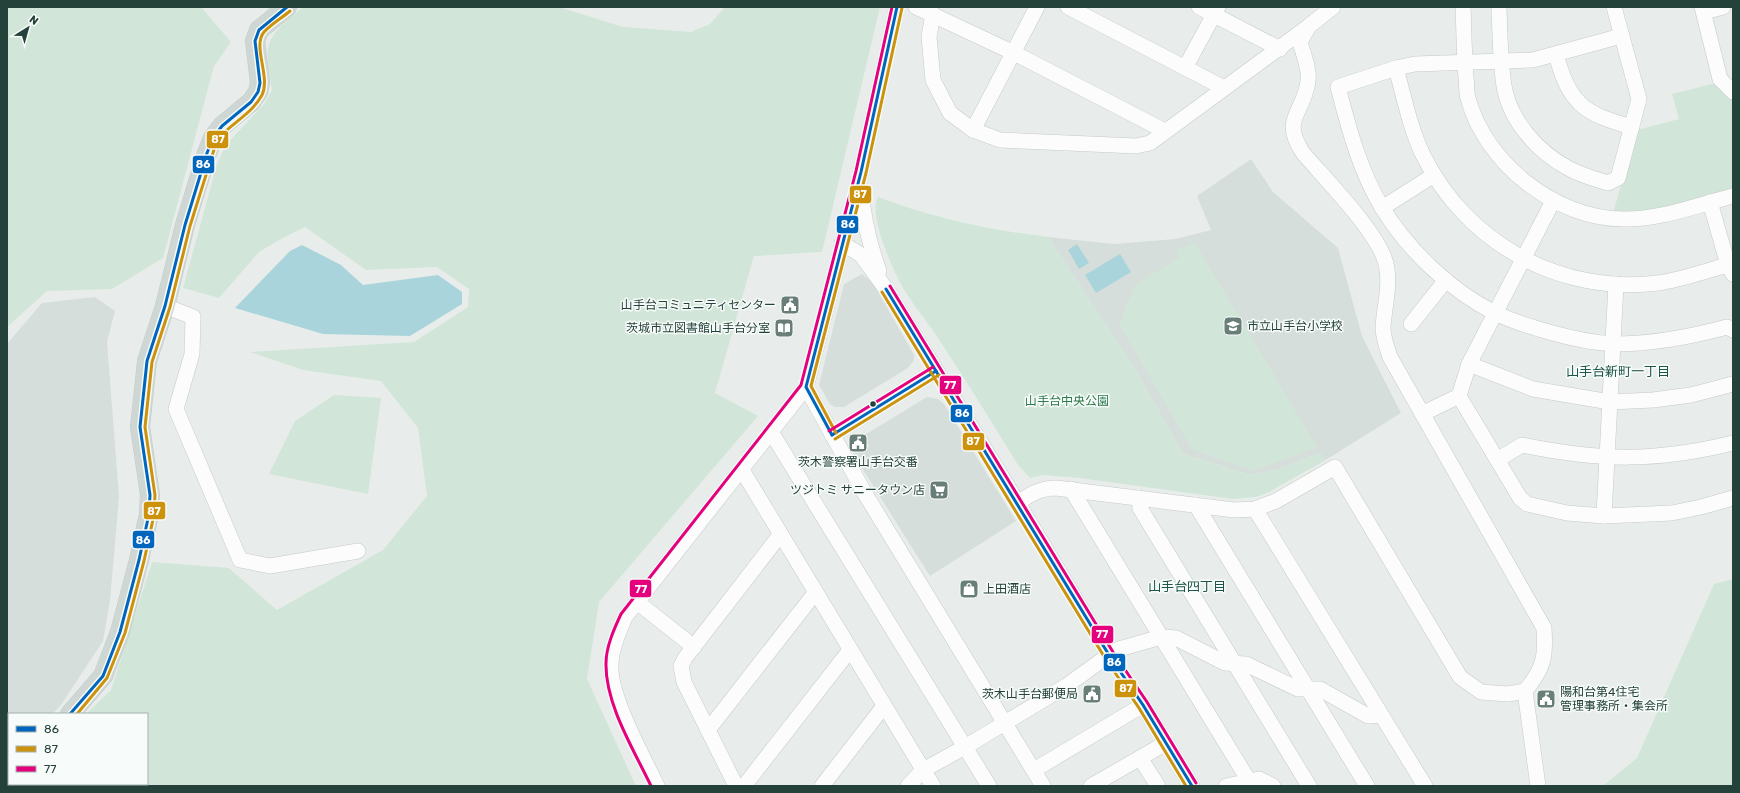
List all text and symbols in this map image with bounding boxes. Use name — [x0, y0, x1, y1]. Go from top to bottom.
north arrow — [8, 8, 48, 48]
text: N — [27, 13, 41, 28]
line badge: 87 — [206, 130, 229, 149]
text: 87 — [211, 133, 226, 146]
line badge: 86 — [192, 155, 215, 174]
text: 86 — [196, 158, 210, 171]
line badge: 87 — [849, 185, 872, 204]
text: 87 — [853, 188, 868, 201]
line badge: 86 — [836, 215, 859, 234]
text: 86 — [841, 218, 855, 231]
public building icon: 山手台コミュニティセンター — [779, 294, 801, 316]
place label: 山手台コミュニティセンター — [621, 298, 776, 312]
school or university icon: 市立山手台小学校 — [1222, 315, 1244, 337]
library icon: 茨城市立図書館山手台分室 — [773, 317, 795, 339]
place label: 市立山手台小学校 — [1247, 319, 1343, 333]
place label: 茨城市立図書館山手台分室 — [626, 321, 770, 335]
district label: 山手台新町一丁目 — [1566, 364, 1670, 379]
line badge: 77 — [939, 375, 962, 395]
text: 77 — [944, 379, 957, 392]
park label: 山手台中央公園 — [1025, 394, 1109, 408]
unlabelled marker — [868, 399, 878, 409]
line badge: 86 — [950, 404, 973, 423]
text: 86 — [955, 407, 969, 420]
public building icon: 茨木警察署山手台交番 — [847, 432, 869, 454]
line badge: 87 — [962, 432, 985, 451]
text: 87 — [966, 435, 981, 448]
place label: 茨木警察署山手台交番 — [798, 455, 918, 469]
supermarket icon: ツジトミ サニータウン店 — [928, 479, 950, 501]
place label: ツジトミ サニータウン店 — [790, 483, 925, 497]
line badge: 87 — [143, 501, 166, 520]
text: 87 — [147, 505, 162, 518]
line badge: 86 — [132, 530, 155, 549]
text: 86 — [136, 534, 150, 547]
shop icon: 上田酒店 — [958, 578, 980, 600]
line badge: 77 — [629, 579, 652, 598]
district label: 山手台四丁目 — [1148, 579, 1226, 594]
place label: 上田酒店 — [983, 582, 1031, 596]
text: 77 — [635, 583, 648, 596]
line badge: 77 — [1091, 625, 1114, 644]
text: 77 — [1096, 628, 1109, 641]
line badge: 86 — [1103, 653, 1126, 672]
text: 86 — [1107, 656, 1121, 669]
line badge: 87 — [1114, 679, 1137, 698]
text: 87 — [1119, 682, 1134, 695]
public building icon: 茨木山手台郵便局 — [1081, 683, 1103, 705]
place label: 陽和台第4住宅 管理事務所・集会所 — [1560, 685, 1668, 713]
place label: 茨木山手台郵便局 — [982, 687, 1078, 701]
public building icon: 陽和台第4住宅 管理事務所・集会所 — [1535, 688, 1557, 710]
legend — [8, 713, 148, 785]
text: 86 — [44, 722, 59, 736]
text: 87 — [44, 742, 58, 756]
text: 77 — [44, 762, 56, 776]

